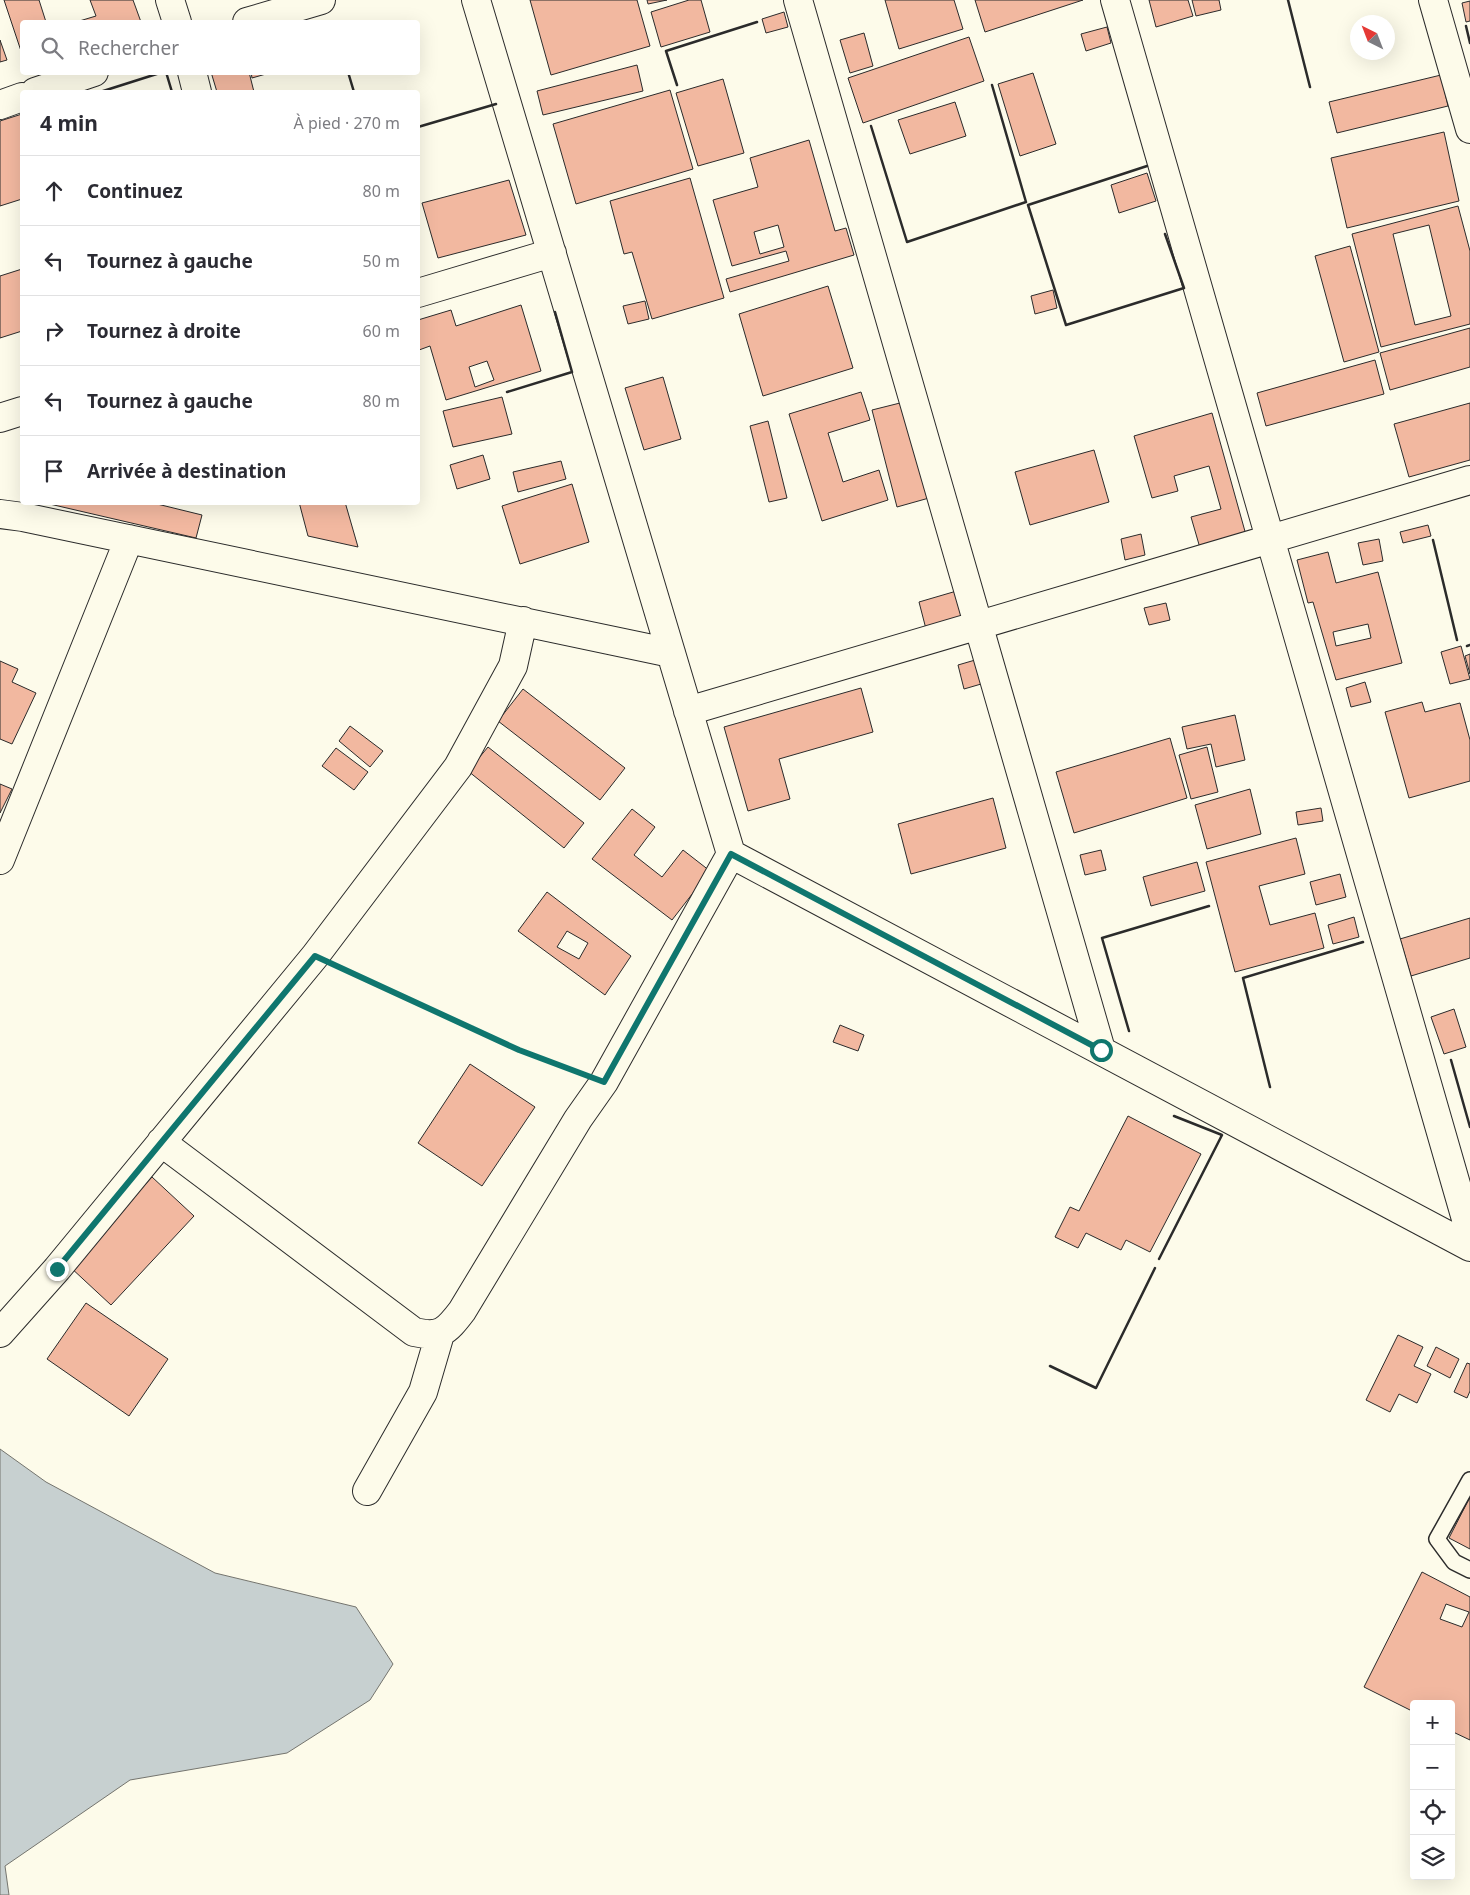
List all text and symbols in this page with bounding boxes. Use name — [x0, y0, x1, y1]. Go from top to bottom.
north arrow — [1350, 15, 1395, 60]
search box — [20, 20, 420, 75]
icon: search — [38, 34, 66, 62]
text: Rechercher — [78, 35, 179, 61]
text: 4 min — [40, 109, 98, 137]
text: À pied · 270 m — [294, 112, 400, 134]
icon: ahead — [40, 177, 68, 205]
text: Continuez — [87, 178, 183, 204]
text: 80 m — [363, 180, 400, 202]
icon: left — [40, 247, 68, 275]
text: Tournez à gauche — [87, 248, 253, 274]
text: 50 m — [363, 250, 400, 272]
icon: right — [40, 317, 68, 345]
text: Tournez à droite — [87, 318, 241, 344]
text: 60 m — [363, 320, 400, 342]
icon: left — [40, 387, 68, 415]
text: Tournez à gauche — [87, 388, 253, 414]
text: 80 m — [363, 390, 400, 412]
icon: arrive — [40, 457, 68, 485]
text: Arrivée à destination — [87, 458, 286, 484]
route start — [1090, 1039, 1113, 1062]
route end — [46, 1258, 69, 1281]
map controls — [1410, 1700, 1455, 1880]
button: + — [1410, 1700, 1455, 1745]
button: − — [1410, 1745, 1455, 1790]
button: locate — [1410, 1790, 1455, 1835]
button: layers — [1410, 1835, 1455, 1880]

